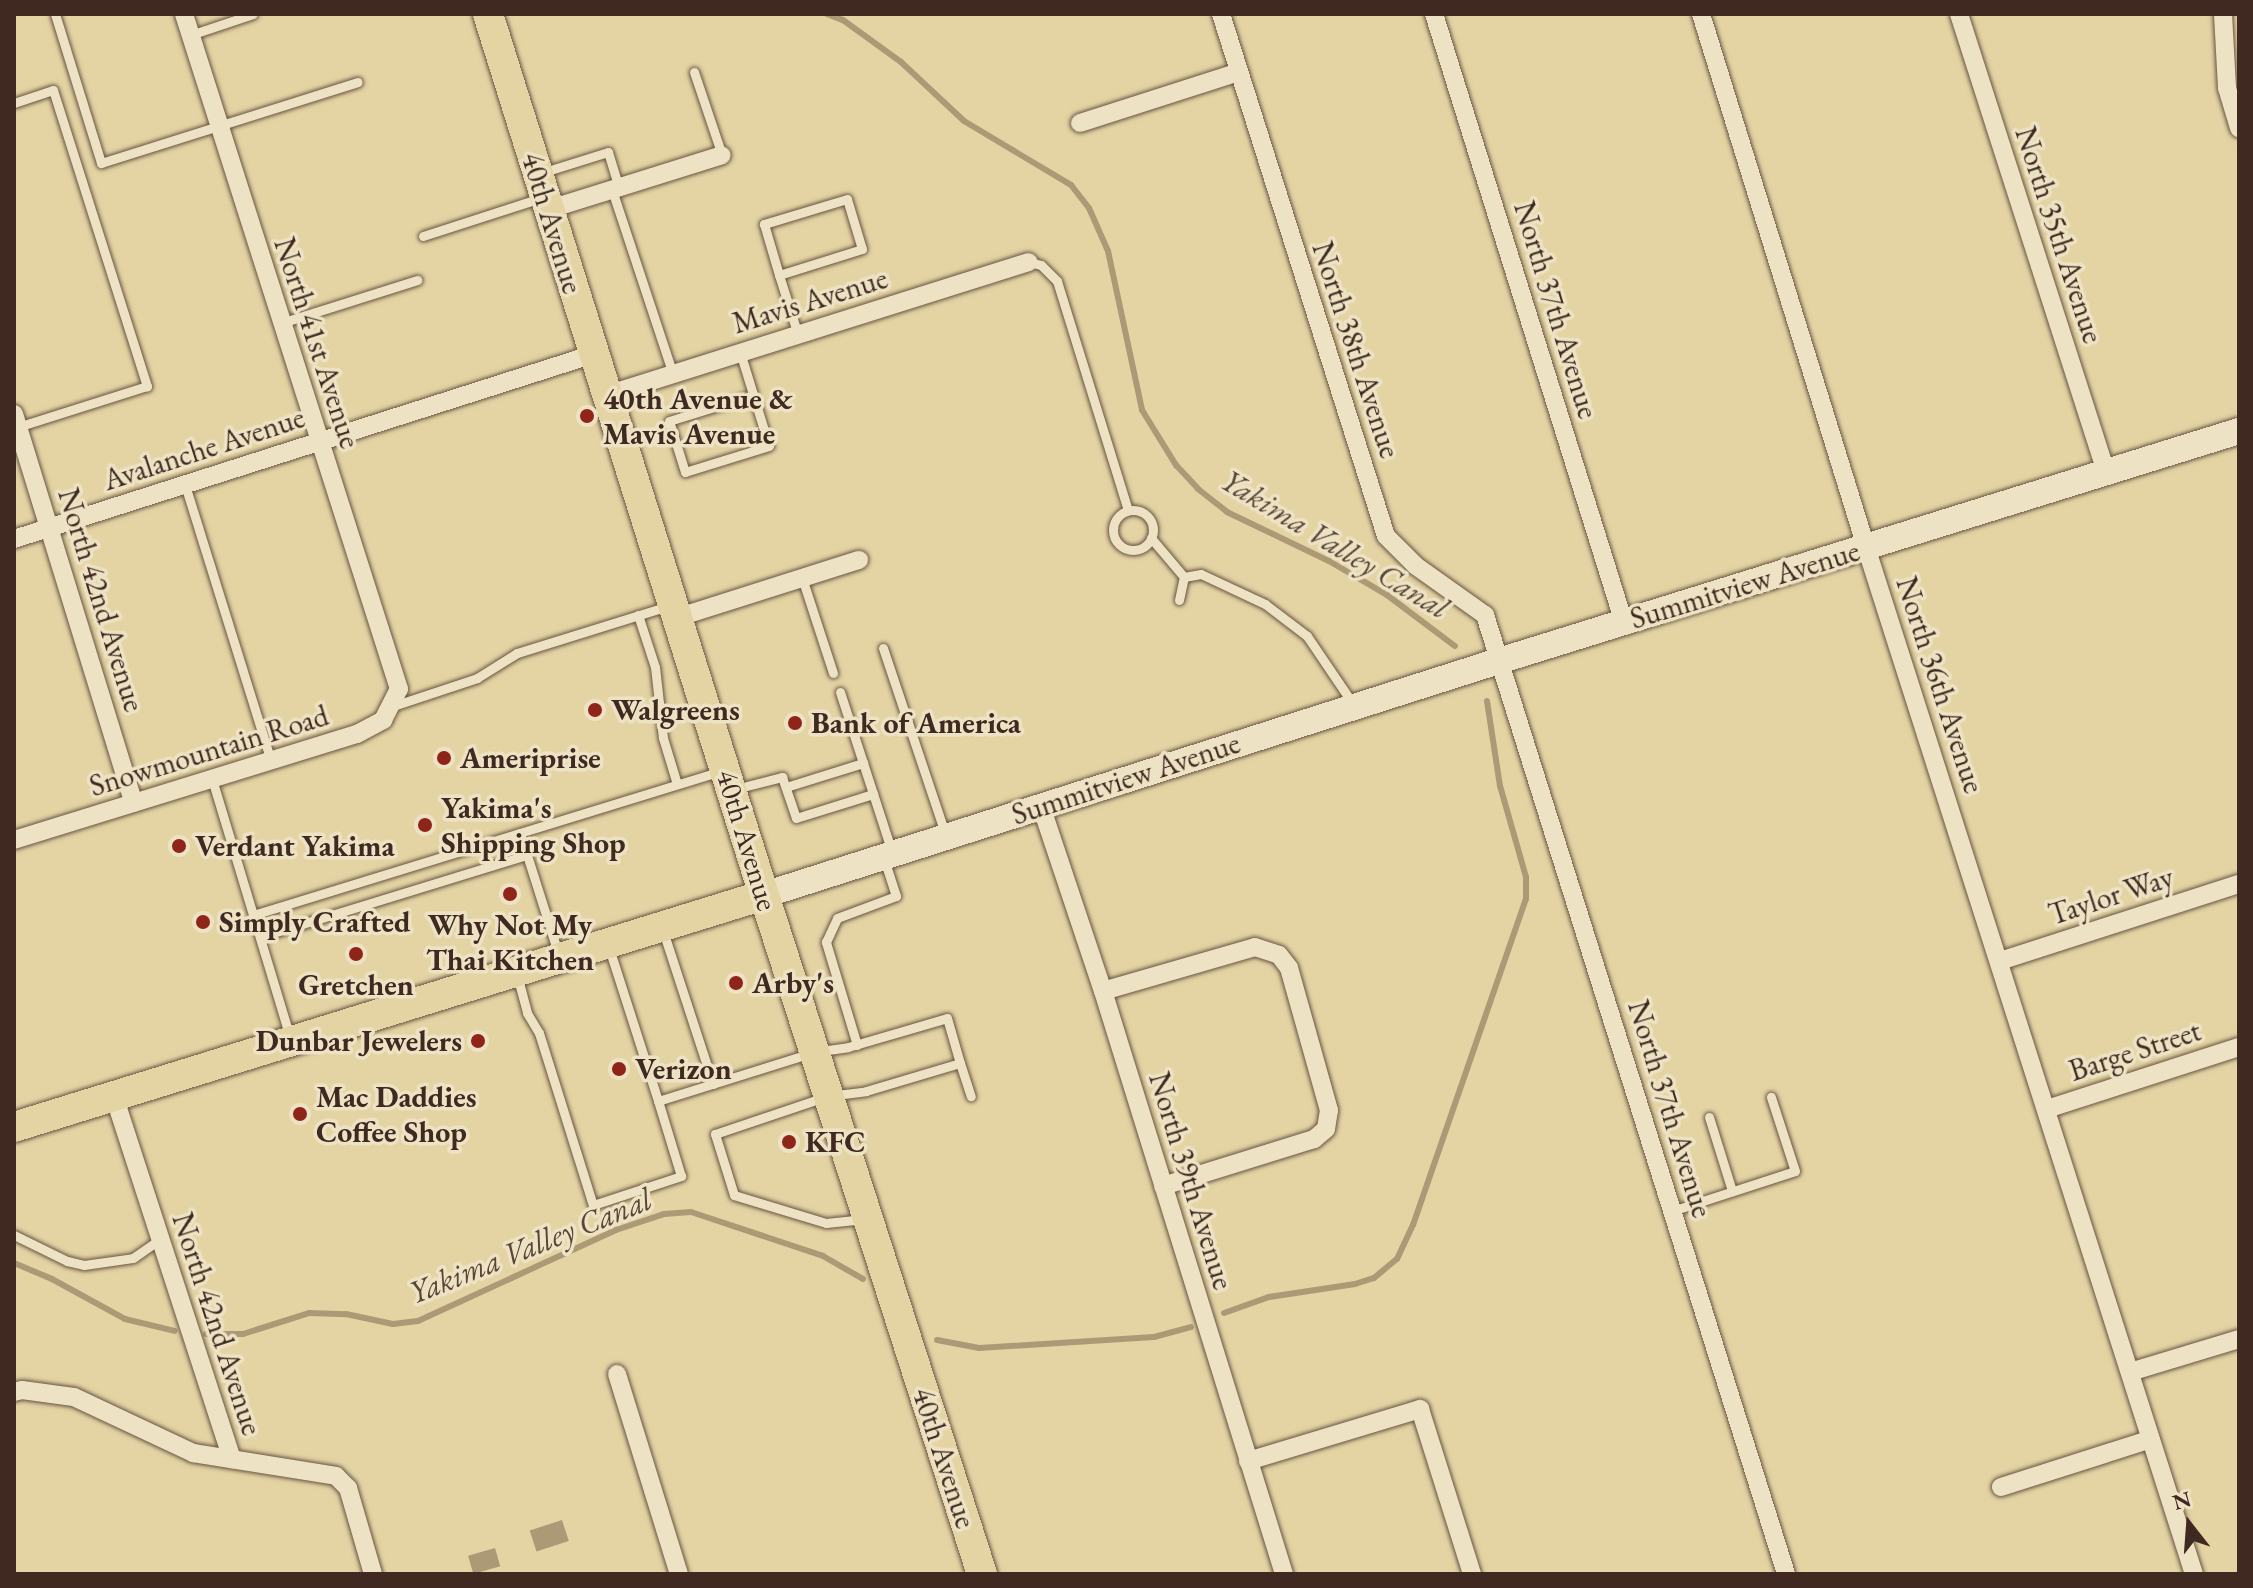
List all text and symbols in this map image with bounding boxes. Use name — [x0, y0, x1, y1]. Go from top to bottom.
street label: North 35th Avenue — [2007, 122, 2111, 348]
street label: 40th Avenue — [513, 148, 591, 298]
street label: North 37th Avenue — [1506, 197, 1606, 423]
street label: North 41st Avenue — [266, 233, 368, 453]
street label: North 38th Avenue — [1304, 237, 1408, 463]
street label: Mavis Avenue — [728, 260, 892, 342]
place label: 40th Avenue & Mavis Avenue — [603, 381, 793, 452]
street label: Avalanche Avenue — [99, 399, 309, 499]
marker: 40th Avenue & Mavis Avenue — [578, 407, 596, 425]
water label: Yakima Valley Canal — [1214, 461, 1456, 627]
street label: North 42nd Avenue — [50, 484, 152, 716]
street label: Summitview Avenue — [1626, 533, 1864, 637]
street label: North 36th Avenue — [1888, 572, 1992, 798]
place label: Walgreens — [611, 692, 740, 728]
street label: Snowmountain Road — [85, 698, 333, 804]
marker: Walgreens — [586, 701, 604, 719]
place label: Bank of America — [811, 705, 1021, 741]
marker: Bank of America — [786, 714, 804, 732]
street label: Summitview Avenue — [1007, 725, 1245, 833]
place label: Ameriprise — [460, 740, 601, 776]
marker: Ameriprise — [435, 749, 453, 767]
street label: 40th Avenue — [708, 765, 786, 915]
place label: Yakima's Shipping Shop — [441, 790, 626, 860]
marker: Yakima's Shipping Shop — [416, 816, 434, 834]
place label: Verdant Yakima — [195, 828, 395, 864]
marker: Verdant Yakima — [170, 837, 188, 855]
street label: Taylor Way — [2044, 859, 2178, 933]
marker: Why Not My Thai Kitchen — [501, 885, 519, 903]
place label: Simply Crafted — [219, 904, 411, 940]
place label: Why Not My Thai Kitchen — [426, 907, 594, 978]
marker: Simply Crafted — [194, 913, 212, 931]
marker: Gretchen — [347, 945, 365, 963]
place label: Arby's — [752, 965, 834, 1001]
place label: Gretchen — [298, 967, 414, 1003]
marker: Arby's — [727, 974, 745, 992]
street label: North 37th Avenue — [1620, 996, 1720, 1222]
street label: Barge Street — [2065, 1013, 2205, 1089]
place label: Dunbar Jewelers — [256, 1023, 462, 1059]
marker: Dunbar Jewelers — [469, 1032, 487, 1050]
place label: Verizon — [635, 1051, 732, 1087]
marker: Verizon — [610, 1060, 628, 1078]
street label: North 39th Avenue — [1141, 1068, 1241, 1294]
place label: Mac Daddies Coffee Shop — [316, 1079, 476, 1150]
marker: Mac Daddies Coffee Shop — [291, 1105, 309, 1123]
place label: KFC — [805, 1124, 866, 1160]
marker: KFC — [780, 1133, 798, 1151]
water label: Yakima Valley Canal — [403, 1180, 657, 1312]
street label: North 42nd Avenue — [164, 1208, 270, 1440]
street label: 40th Avenue — [904, 1383, 984, 1533]
north arrow — [2149, 1484, 2229, 1564]
text: N — [2169, 1484, 2195, 1517]

